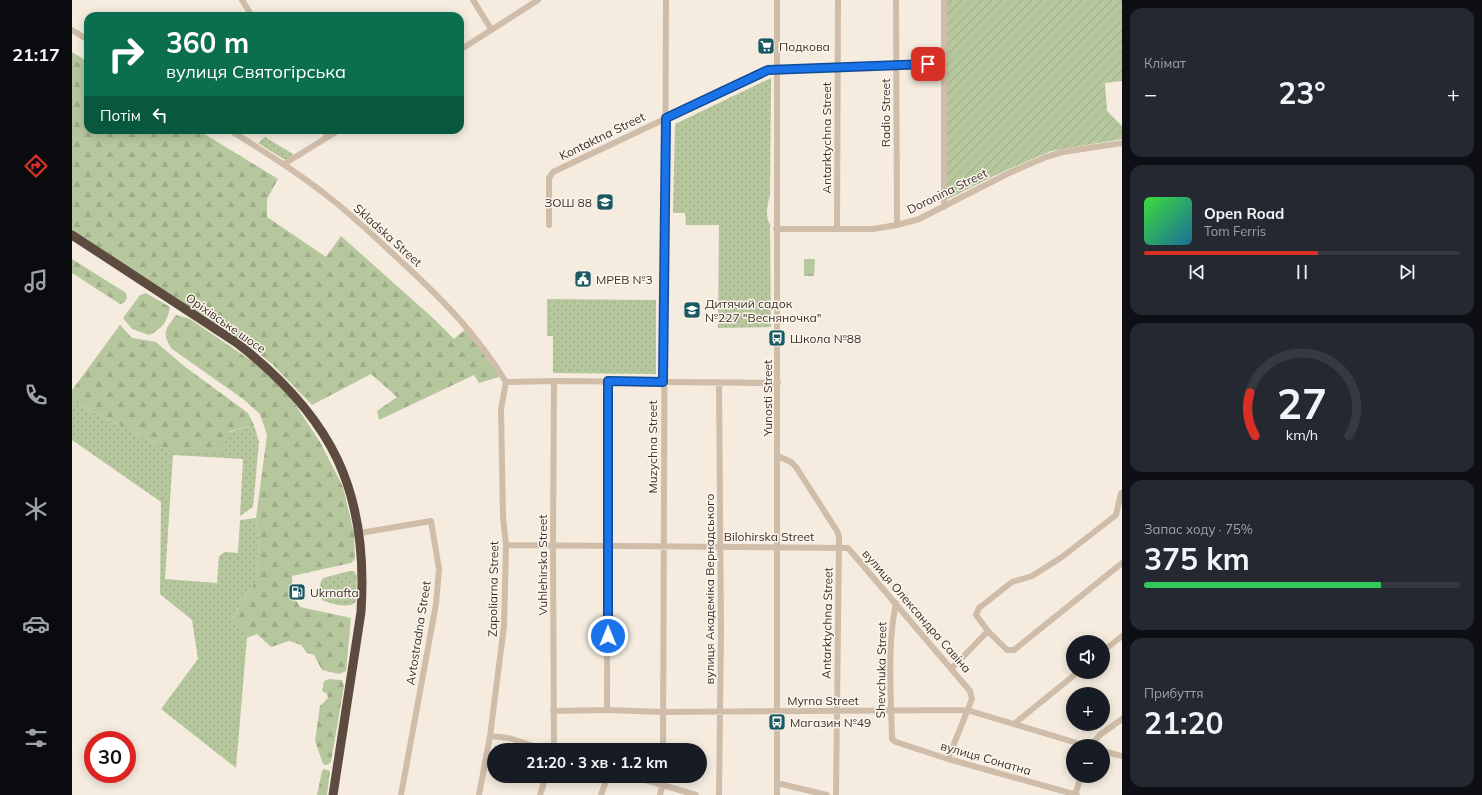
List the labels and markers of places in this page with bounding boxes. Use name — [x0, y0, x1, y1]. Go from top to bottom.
supermarket icon: Подкова — [756, 36, 776, 56]
place label: Подкова — [779, 39, 830, 54]
pin — [911, 47, 945, 81]
school or university icon: ЗОШ 88 — [595, 192, 615, 212]
place label: ЗОШ 88 — [544, 195, 592, 210]
public building icon: МРЕВ №3 — [573, 269, 593, 289]
place label: МРЕВ №3 — [596, 272, 653, 287]
place label: Дитячий садок №227 "Весняночка" — [705, 296, 822, 325]
school or university icon: Дитячий садок №227 "Весняночка" — [682, 300, 702, 320]
bus stop icon: Школа №88 — [767, 328, 787, 348]
place label: Школа №88 — [790, 331, 861, 346]
fuel station icon: Ukrnafta — [287, 582, 307, 602]
place label: Ukrnafta — [310, 585, 359, 600]
bus stop icon: Магазин №49 — [767, 712, 787, 732]
place label: Магазин №49 — [790, 715, 871, 730]

